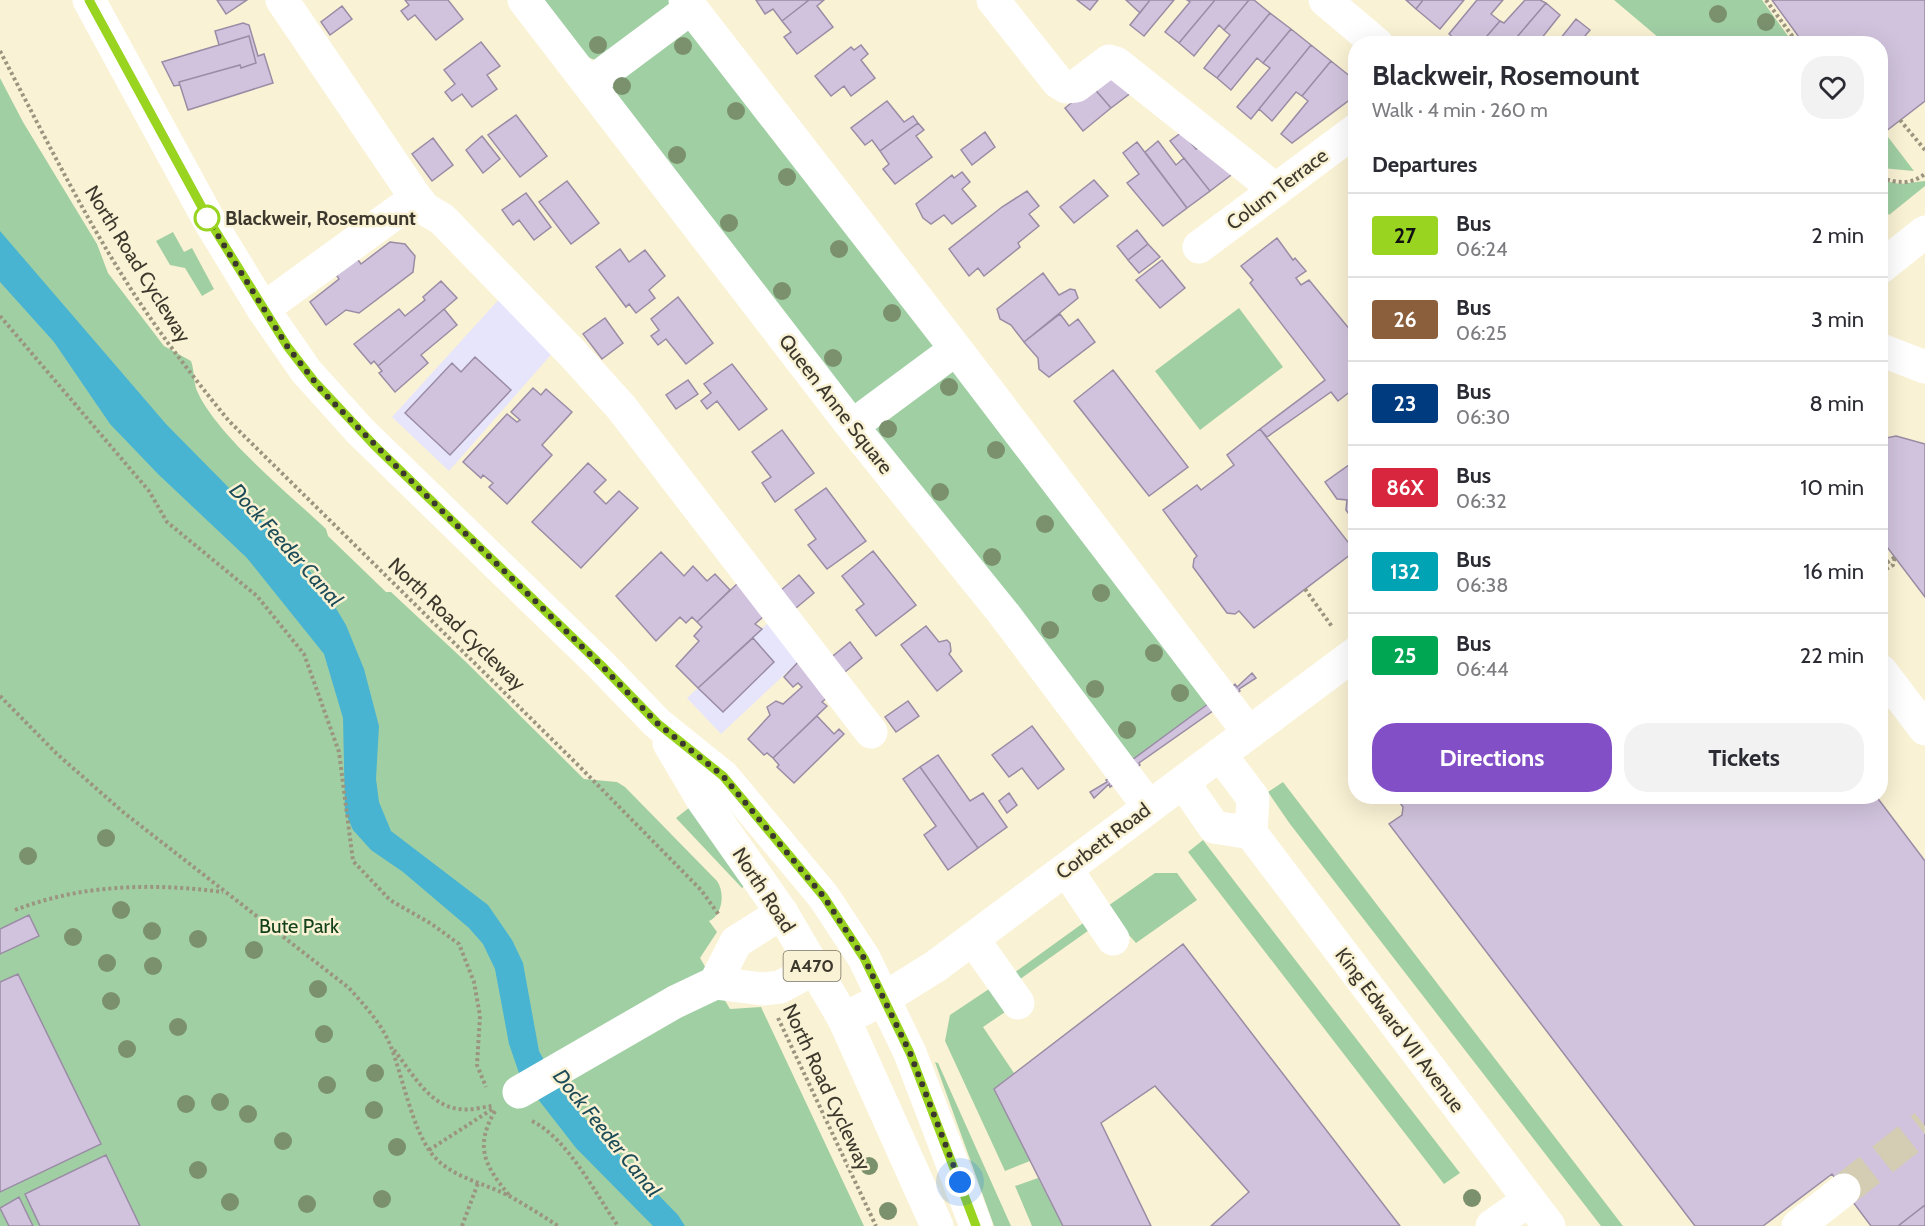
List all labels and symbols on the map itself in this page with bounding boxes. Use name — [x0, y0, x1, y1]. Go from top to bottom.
street label: Colum Terrace — [1222, 143, 1332, 235]
street label: North Road Cycleway — [80, 181, 196, 347]
marker: Blackweir, Rosemount — [194, 205, 220, 231]
place label: Blackweir, Rosemount — [225, 206, 416, 230]
street label: Queen Anne Square — [774, 329, 898, 479]
water label: Dock Feeder Canal — [224, 478, 348, 612]
street label: North Road Cycleway — [384, 553, 530, 695]
street label: Corbett Road — [1051, 798, 1155, 884]
street label: North Road — [728, 843, 800, 937]
park label: Bute Park — [259, 914, 339, 938]
street label: King Edward VII Avenue — [1330, 943, 1470, 1117]
road number: A470 — [784, 951, 840, 981]
street label: North Road Cycleway — [778, 1000, 876, 1174]
water label: Dock Feeder Canal — [548, 1064, 667, 1202]
your location — [945, 1167, 975, 1197]

